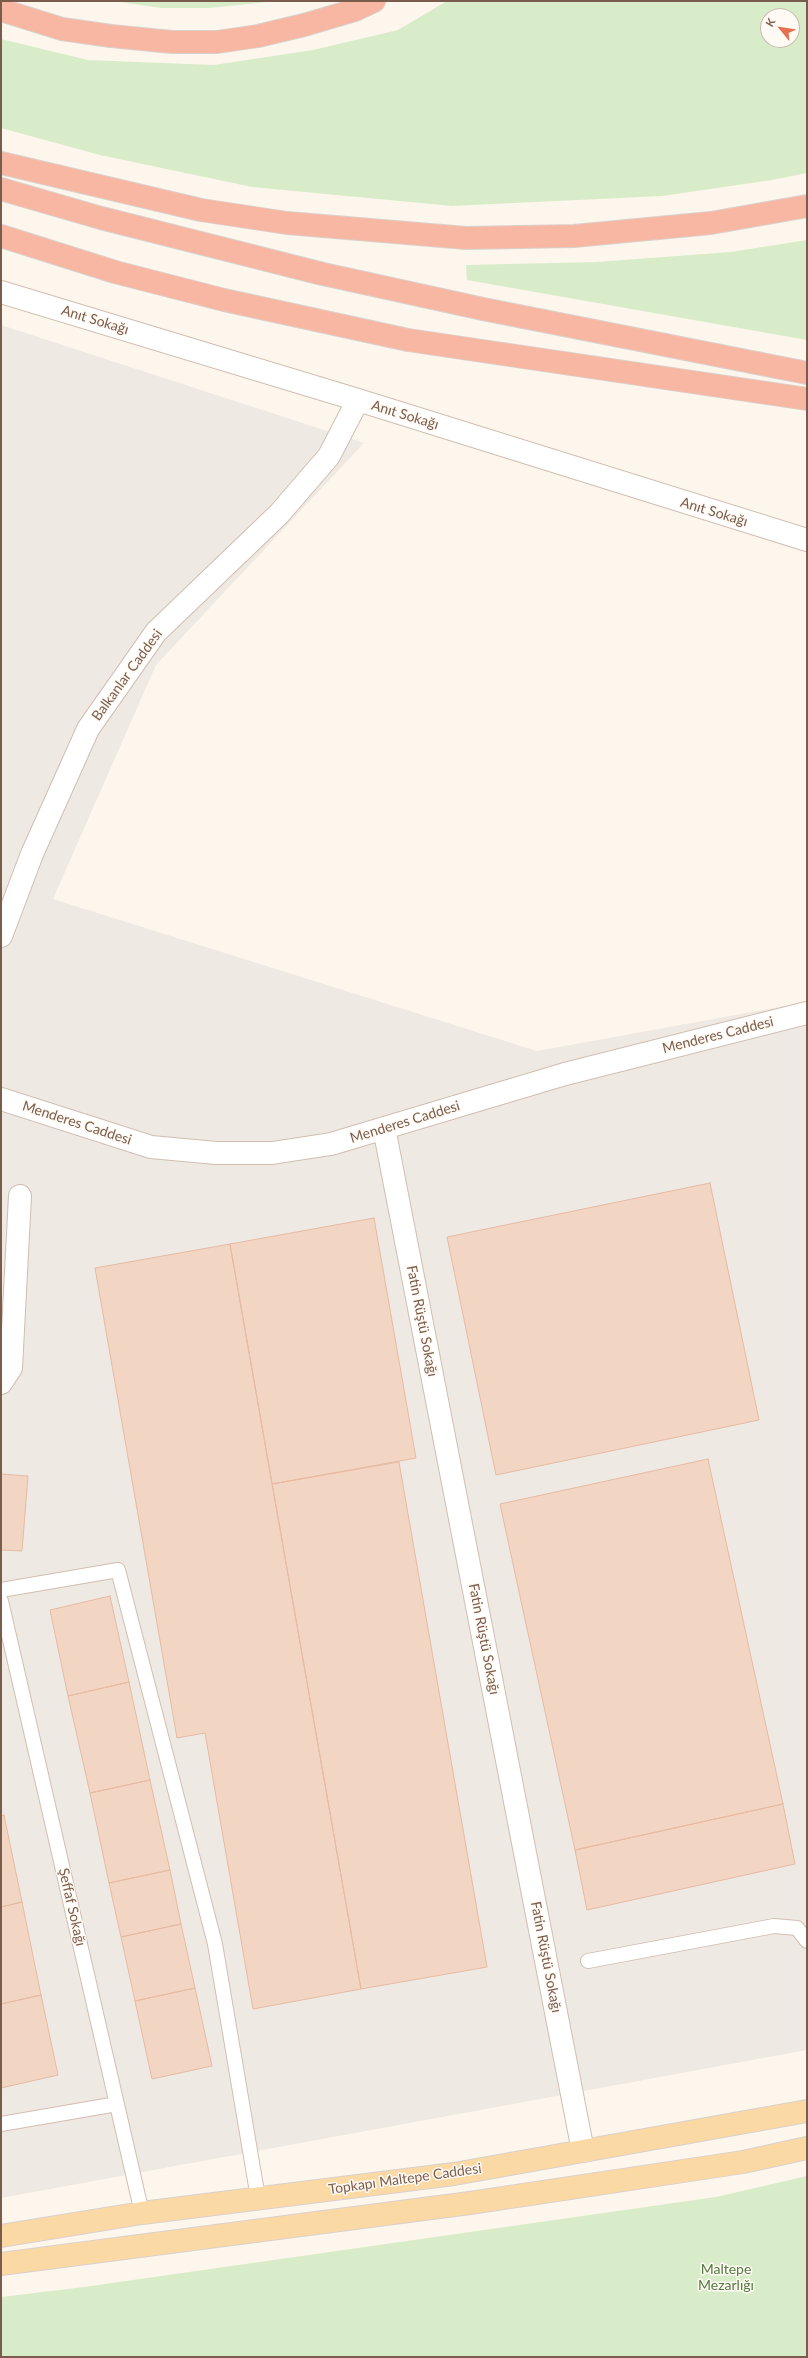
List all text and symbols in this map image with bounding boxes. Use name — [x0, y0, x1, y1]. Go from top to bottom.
north arrow — [760, 8, 800, 48]
text: K — [763, 16, 778, 29]
street label: Anıt Sokağı — [59, 302, 131, 338]
street label: Anıt Sokağı — [369, 397, 441, 433]
street label: Anıt Sokağı — [678, 494, 750, 530]
street label: Balkanlar Caddesi — [88, 626, 166, 724]
street label: Menderes Caddesi — [661, 1013, 775, 1057]
street label: Menderes Caddesi — [20, 1097, 134, 1149]
street label: Menderes Caddesi — [348, 1097, 462, 1147]
street label: Fatin Rüştü Sokağı — [403, 1264, 441, 1378]
street label: Fatin Rüştü Sokağı — [465, 1582, 503, 1696]
street label: Şeffaf Sokağı — [55, 1866, 89, 1948]
street label: Fatin Rüştü Sokağı — [527, 1900, 565, 2014]
street label: Topkapı Maltepe Caddesi — [327, 2160, 483, 2198]
park label: Maltepe Mezarlığı — [698, 2261, 754, 2294]

